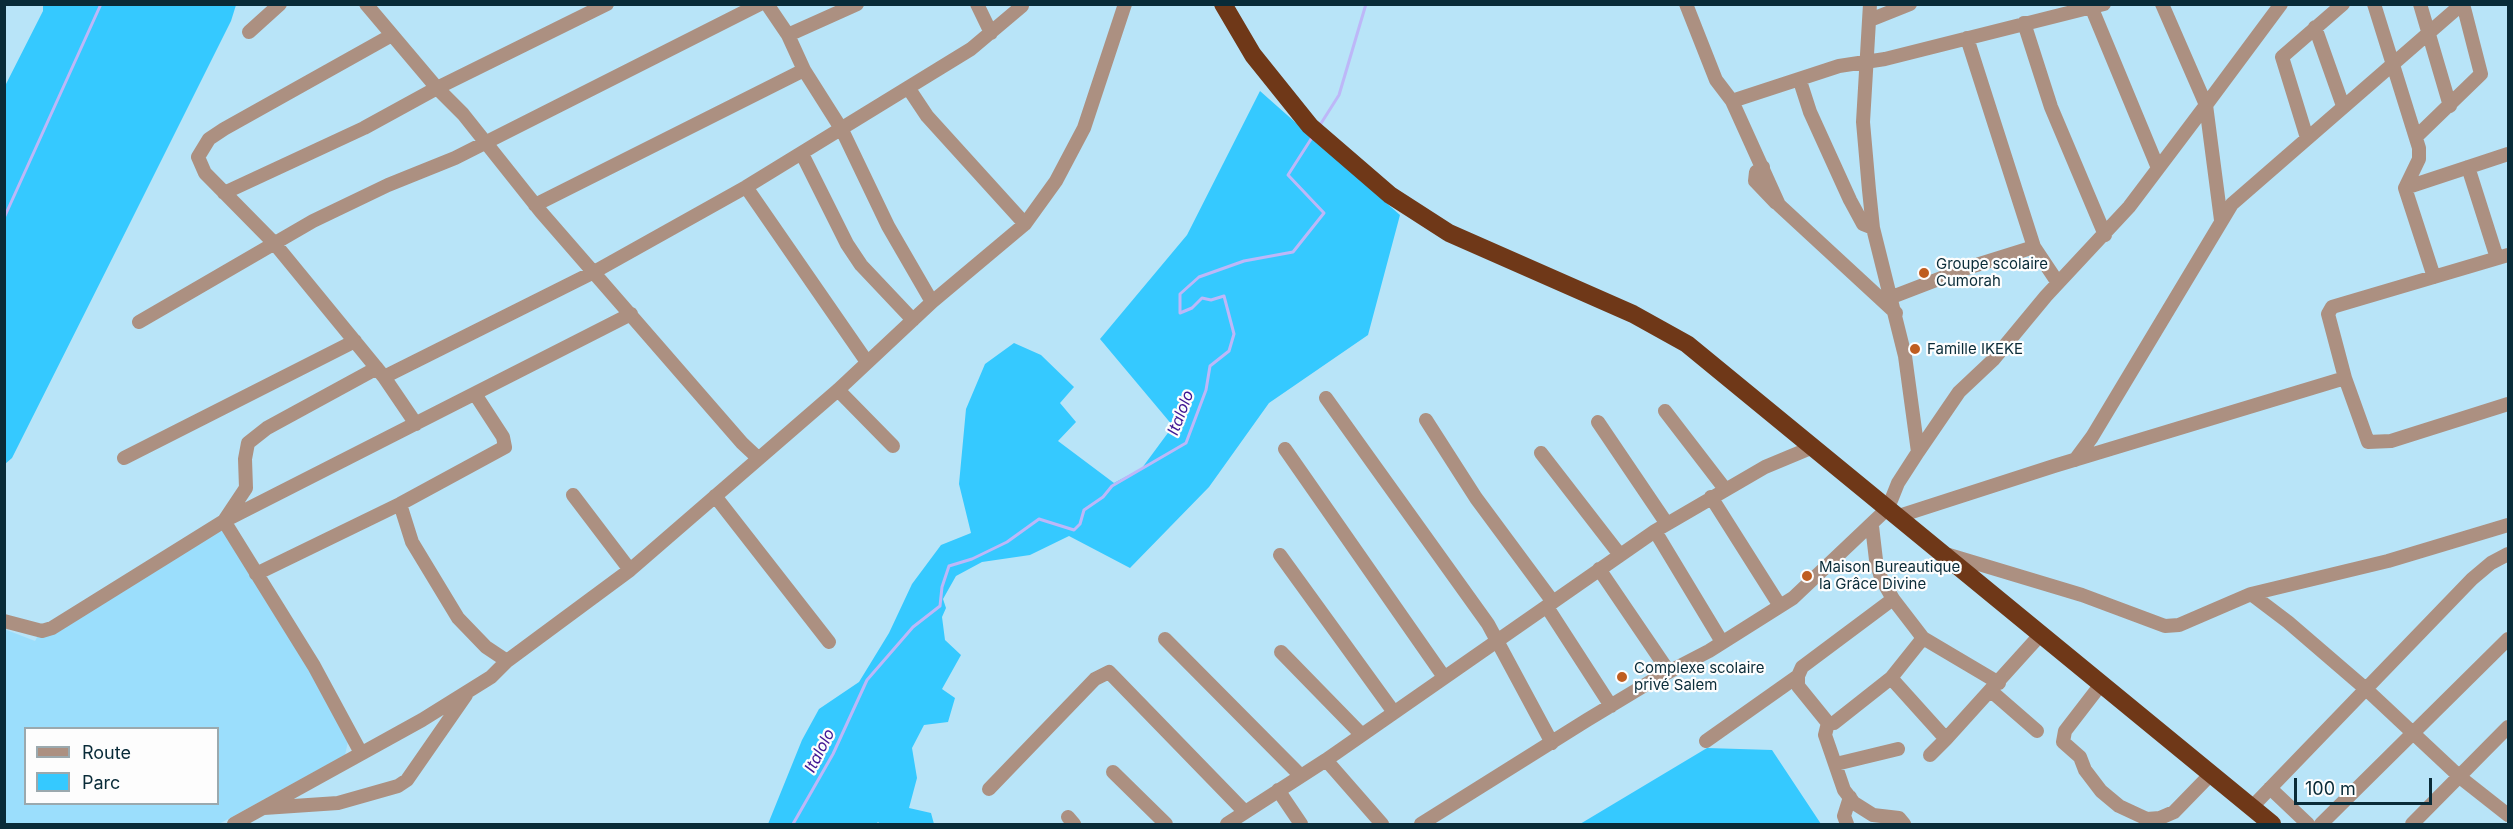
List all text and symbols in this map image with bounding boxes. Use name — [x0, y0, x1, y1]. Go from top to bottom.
place label: Groupe scolaire Cumorah — [1936, 255, 2048, 290]
marker: Groupe scolaire Cumorah — [1917, 266, 1931, 280]
place label: Famille IKEKE — [1927, 340, 2023, 358]
marker: Famille IKEKE — [1908, 342, 1922, 356]
water label: Italolo — [1164, 388, 1198, 438]
place label: Maison Bureautique la Grâce Divine — [1819, 558, 1960, 593]
marker: Maison Bureautique la Grâce Divine — [1800, 569, 1814, 583]
place label: Complexe scolaire privé Salem — [1634, 659, 1764, 694]
marker: Complexe scolaire privé Salem — [1615, 670, 1629, 684]
water label: Italolo — [801, 726, 839, 776]
legend — [24, 727, 219, 805]
text: Route — [82, 742, 131, 763]
scale bar — [2297, 766, 2435, 804]
text: Parc — [82, 772, 120, 793]
text: 100 m — [2305, 778, 2356, 799]

